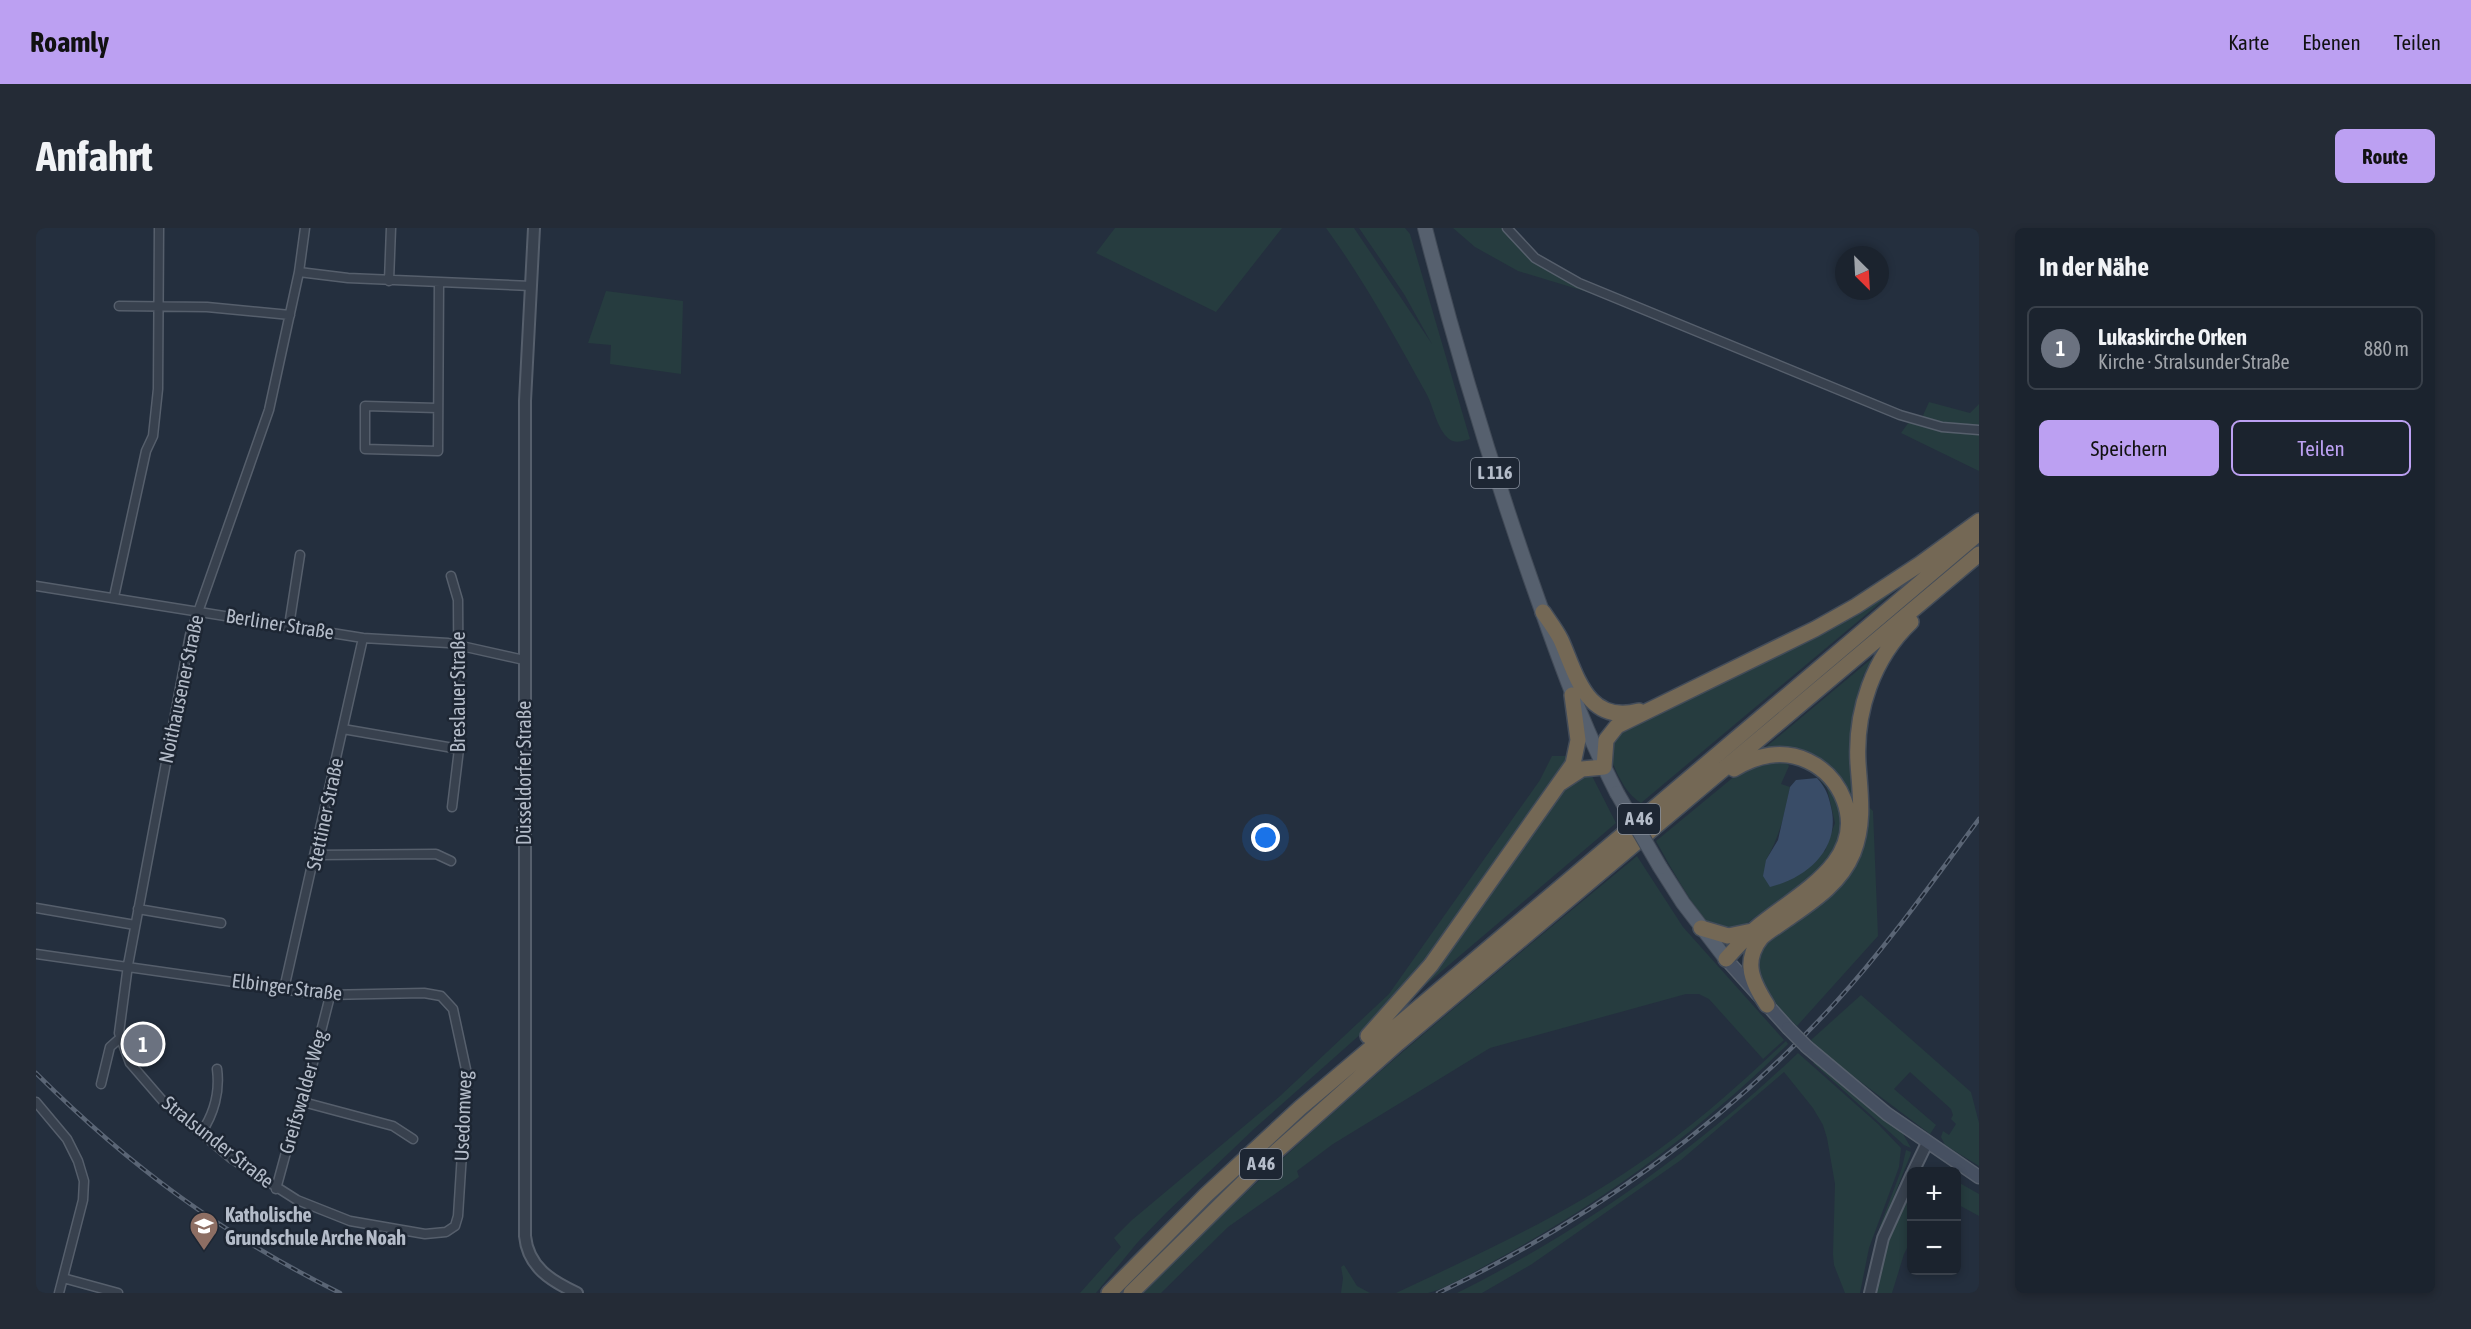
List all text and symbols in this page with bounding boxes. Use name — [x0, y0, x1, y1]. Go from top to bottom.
text: Roamly — [30, 26, 109, 58]
text: Karte — [2228, 30, 2269, 54]
text: Ebenen — [2302, 30, 2361, 54]
text: Teilen — [2394, 30, 2441, 54]
button: Route — [2335, 129, 2435, 183]
text: Anfahrt — [36, 132, 153, 180]
north arrow — [1835, 246, 1889, 300]
text: In der Nähe — [2039, 252, 2149, 282]
text: Lukaskirche Orken — [2098, 324, 2247, 350]
text: 1 — [2056, 337, 2065, 360]
text: 880 m — [2364, 337, 2409, 360]
text: Kirche · Stralsunder Straße — [2098, 350, 2290, 373]
button: Speichern — [2039, 420, 2219, 476]
button: Teilen — [2231, 420, 2411, 476]
road number: L 116 — [1471, 458, 1519, 488]
street label: Berliner Straße — [224, 604, 336, 643]
street label: Noithausener Straße — [154, 613, 207, 765]
street label: Breslauer Straße — [446, 632, 469, 752]
street label: Düsseldorfer Straße — [512, 701, 535, 845]
street label: Stettiner Straße — [301, 756, 348, 872]
road number: A 46 — [1618, 804, 1660, 834]
your location — [1251, 823, 1280, 852]
street label: Elbinger Straße — [231, 968, 344, 1005]
pin: 1 — [124, 1022, 162, 1066]
street label: Greifswalder Weg — [274, 1027, 331, 1156]
street label: Usedomweg — [449, 1070, 476, 1162]
street label: Stralsunder Straße — [158, 1091, 279, 1192]
road number: A 46 — [1240, 1149, 1282, 1179]
map controls — [1907, 1167, 1961, 1275]
button: + — [1907, 1167, 1961, 1221]
place label: Katholische Grundschule Arche Noah — [225, 1203, 406, 1249]
school or university icon: Katholische Grundschule Arche Noah — [188, 1210, 220, 1252]
button: − — [1907, 1221, 1961, 1275]

